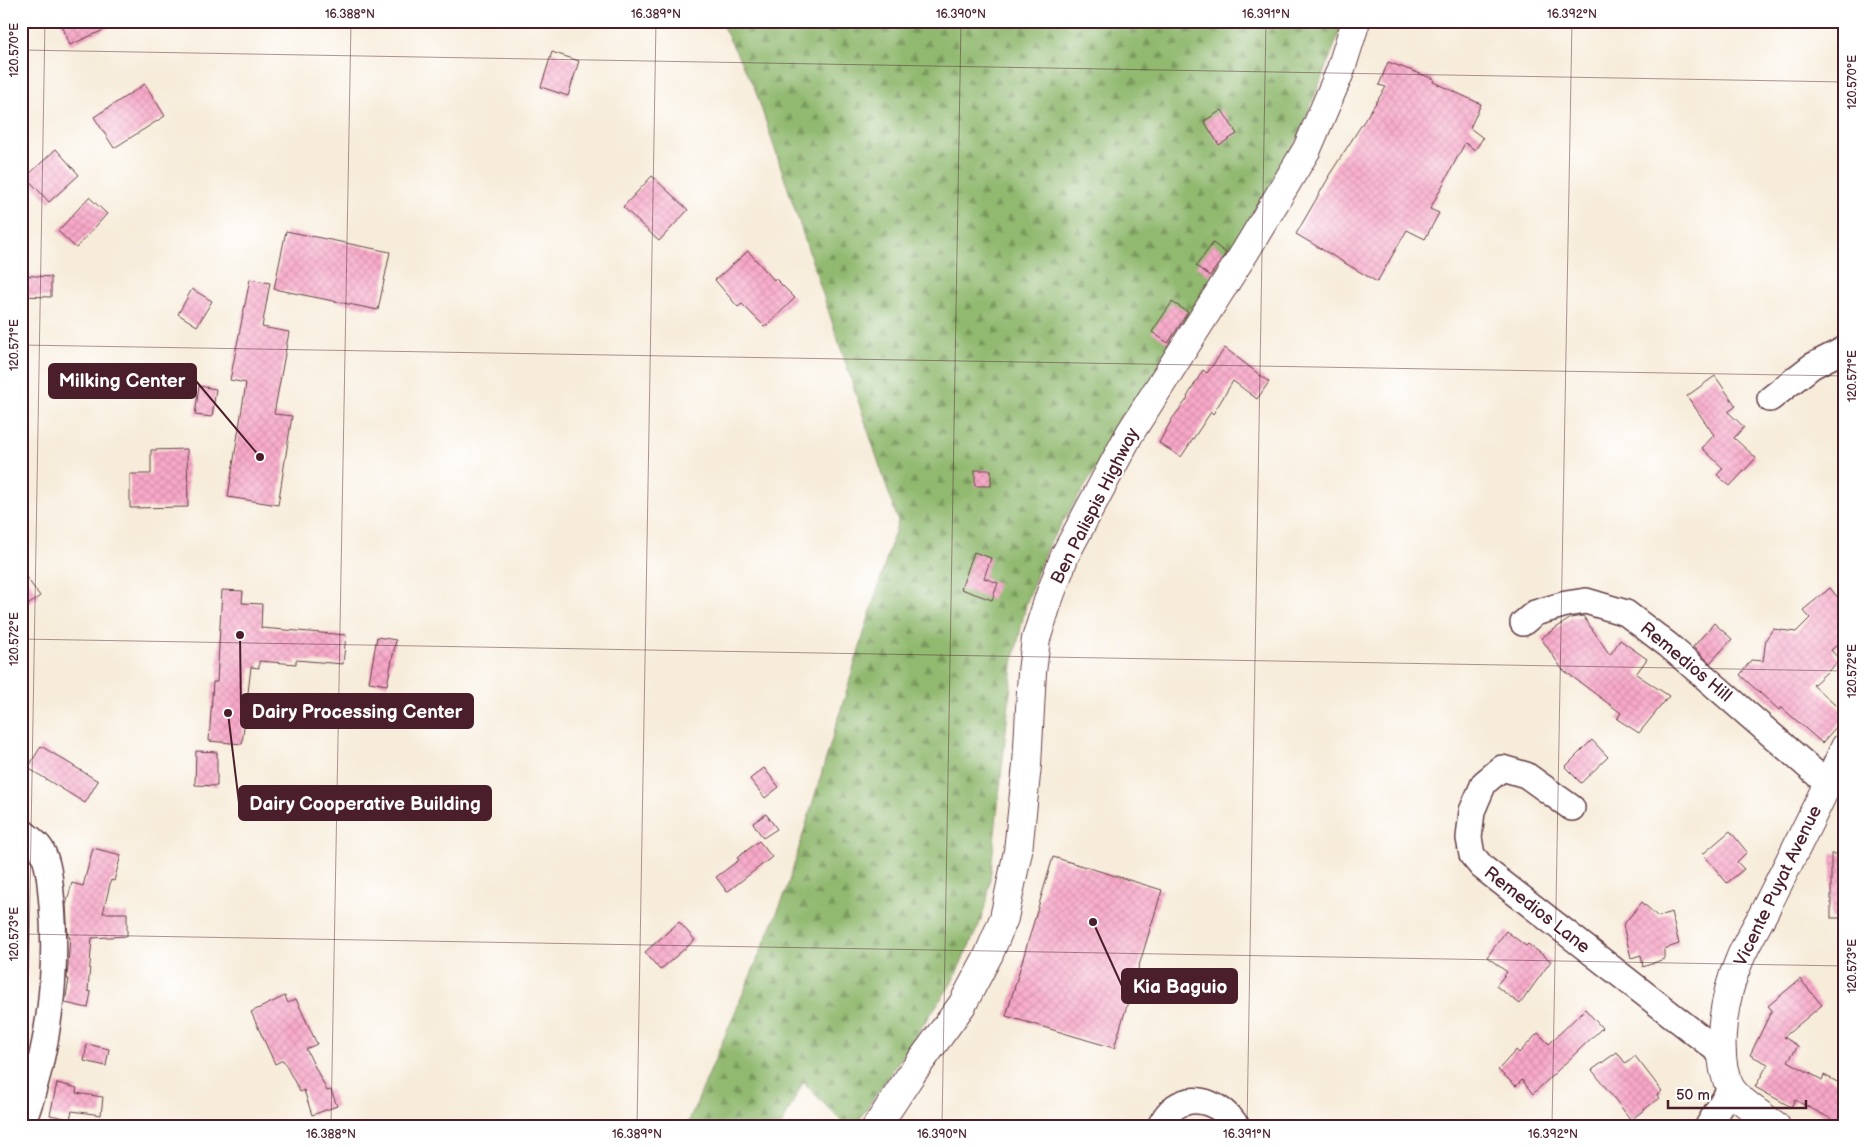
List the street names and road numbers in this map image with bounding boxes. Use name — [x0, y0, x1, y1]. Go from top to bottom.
street label: Ben Palispis Highway — [1047, 424, 1144, 587]
street label: Remedios Hill — [1636, 618, 1736, 706]
street label: Vicente Puyat Avenue — [1730, 802, 1826, 970]
street label: Remedios Lane — [1480, 862, 1594, 958]

